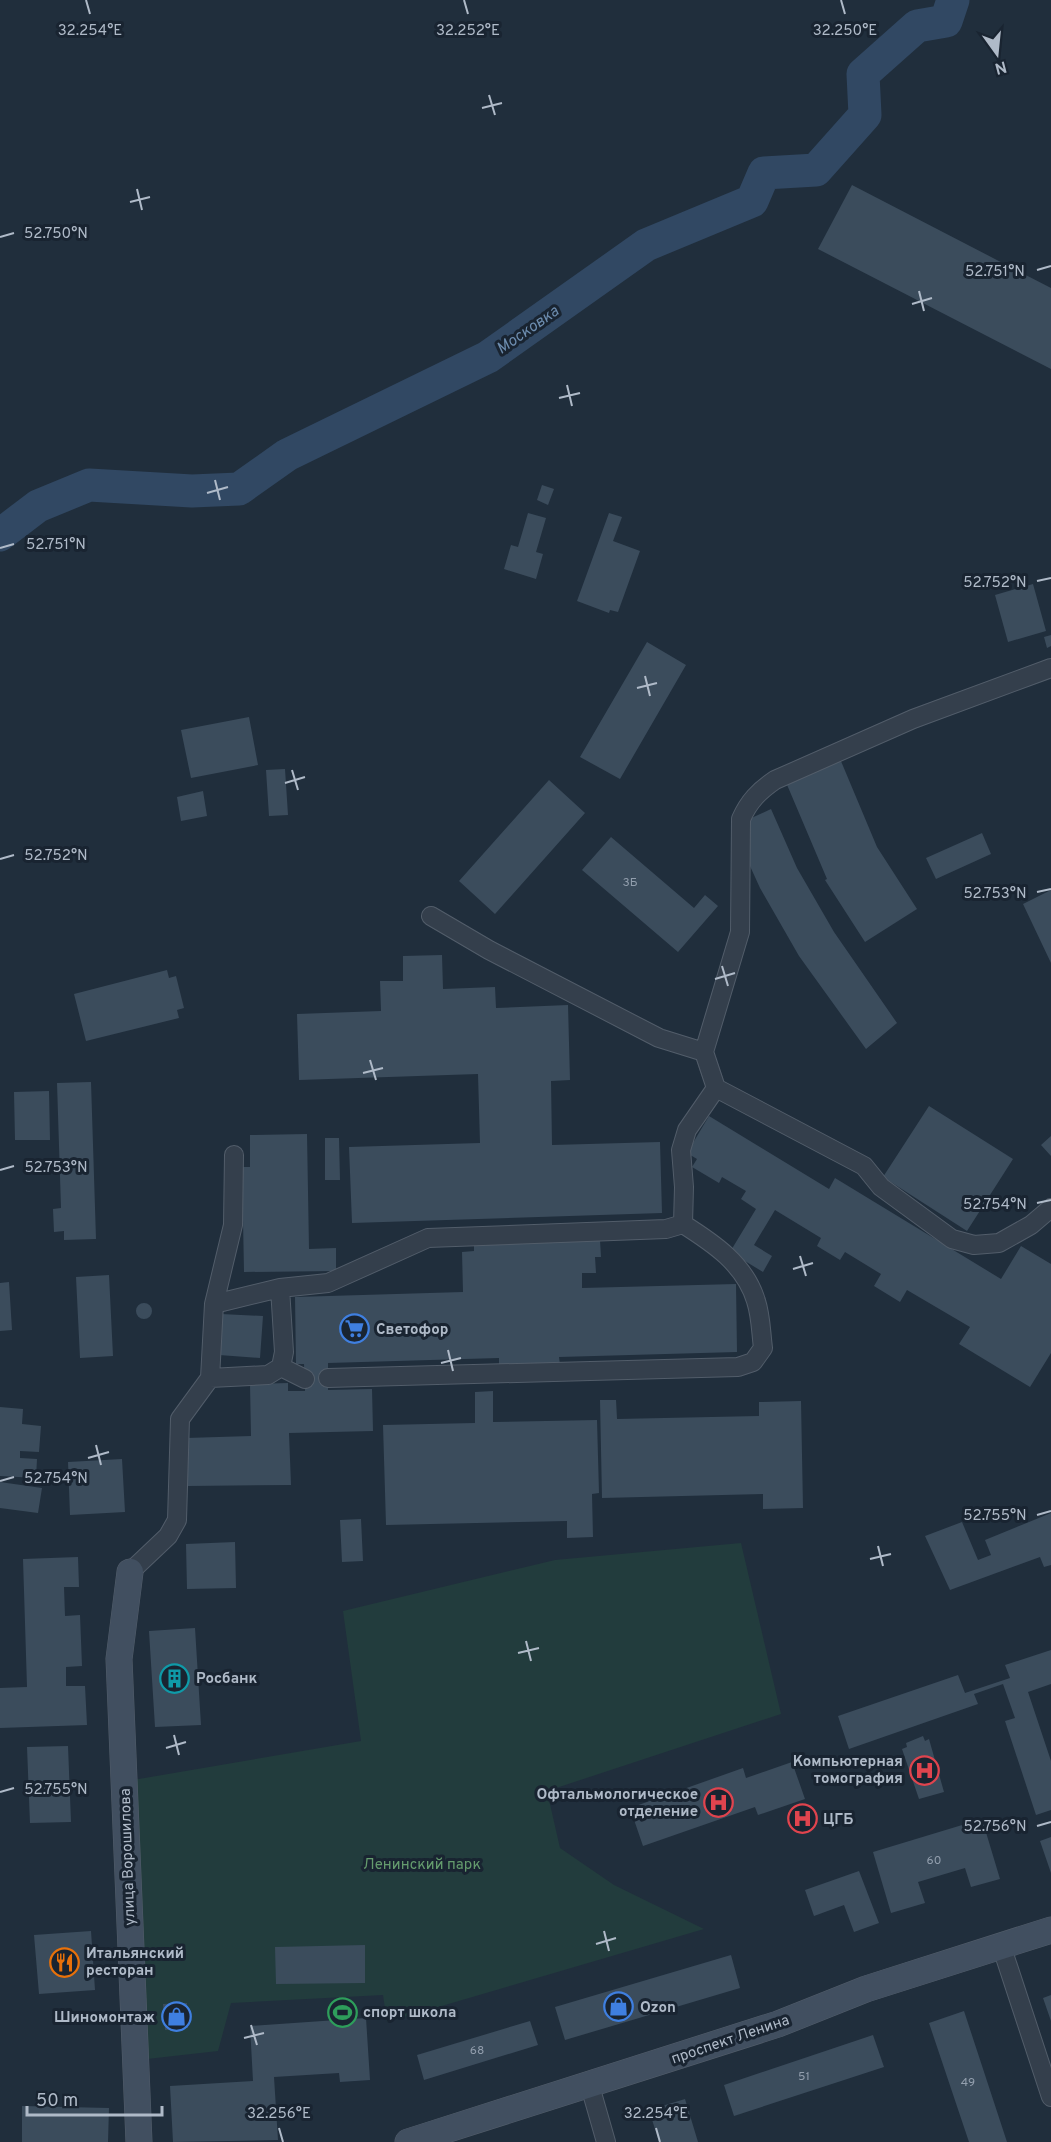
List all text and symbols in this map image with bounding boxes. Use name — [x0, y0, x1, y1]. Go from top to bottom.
text: 32.254°E — [58, 22, 122, 41]
text: 32.252°E — [436, 22, 500, 41]
text: 32.250°E — [813, 22, 877, 41]
north arrow — [967, 24, 1027, 84]
text: N — [992, 55, 1009, 78]
text: 52.750°N — [24, 225, 88, 244]
text: 52.751°N — [965, 263, 1025, 282]
water label: Московка — [493, 301, 564, 359]
text: 52.751°N — [26, 536, 86, 555]
text: 52.752°N — [963, 574, 1027, 593]
text: 52.752°N — [24, 847, 88, 866]
house number: 3Б — [622, 875, 638, 891]
text: 52.753°N — [963, 885, 1027, 904]
text: 52.753°N — [24, 1159, 88, 1178]
text: 52.754°N — [963, 1196, 1027, 1215]
supermarket icon: Светофор — [339, 1313, 371, 1345]
place label: Светофор — [376, 1321, 448, 1340]
text: 52.754°N — [24, 1470, 88, 1489]
text: 52.755°N — [963, 1507, 1027, 1526]
building icon: Росбанк — [159, 1662, 191, 1694]
place label: Росбанк — [196, 1670, 258, 1689]
place label: Компьютерная томография — [793, 1753, 903, 1789]
hospital icon: Компьютерная томография — [908, 1754, 940, 1786]
text: 52.755°N — [24, 1781, 88, 1800]
place label: Офтальмологическое отделение — [537, 1786, 698, 1822]
hospital icon: Офтальмологическое отделение — [703, 1787, 735, 1819]
street label: улица Ворошилова — [117, 1788, 140, 1926]
hospital icon: ЦГБ — [786, 1803, 818, 1835]
place label: ЦГБ — [823, 1811, 853, 1830]
text: 52.756°N — [963, 1818, 1027, 1837]
house number: 60 — [927, 1853, 941, 1869]
park label: Ленинский парк — [363, 1856, 481, 1875]
place label: Итальянский ресторан — [86, 1945, 184, 1981]
restaurant icon: Итальянский ресторан — [49, 1946, 81, 1978]
shop icon: Ozon — [603, 1991, 635, 2023]
sports icon: спорт школа — [326, 1996, 358, 2028]
place label: Ozon — [640, 1999, 676, 2018]
shop icon: Шиномонтаж — [160, 2001, 192, 2033]
place label: спорт школа — [363, 2004, 456, 2023]
place label: Шиномонтаж — [54, 2009, 155, 2028]
street label: проспект Ленина — [669, 2011, 792, 2070]
house number: 68 — [470, 2043, 484, 2059]
house number: 51 — [798, 2069, 810, 2085]
house number: 49 — [961, 2075, 975, 2091]
scale bar — [27, 2079, 162, 2117]
text: 50 m — [36, 2090, 78, 2113]
text: 32.256°E — [247, 2105, 311, 2124]
text: 32.254°E — [624, 2105, 688, 2124]

